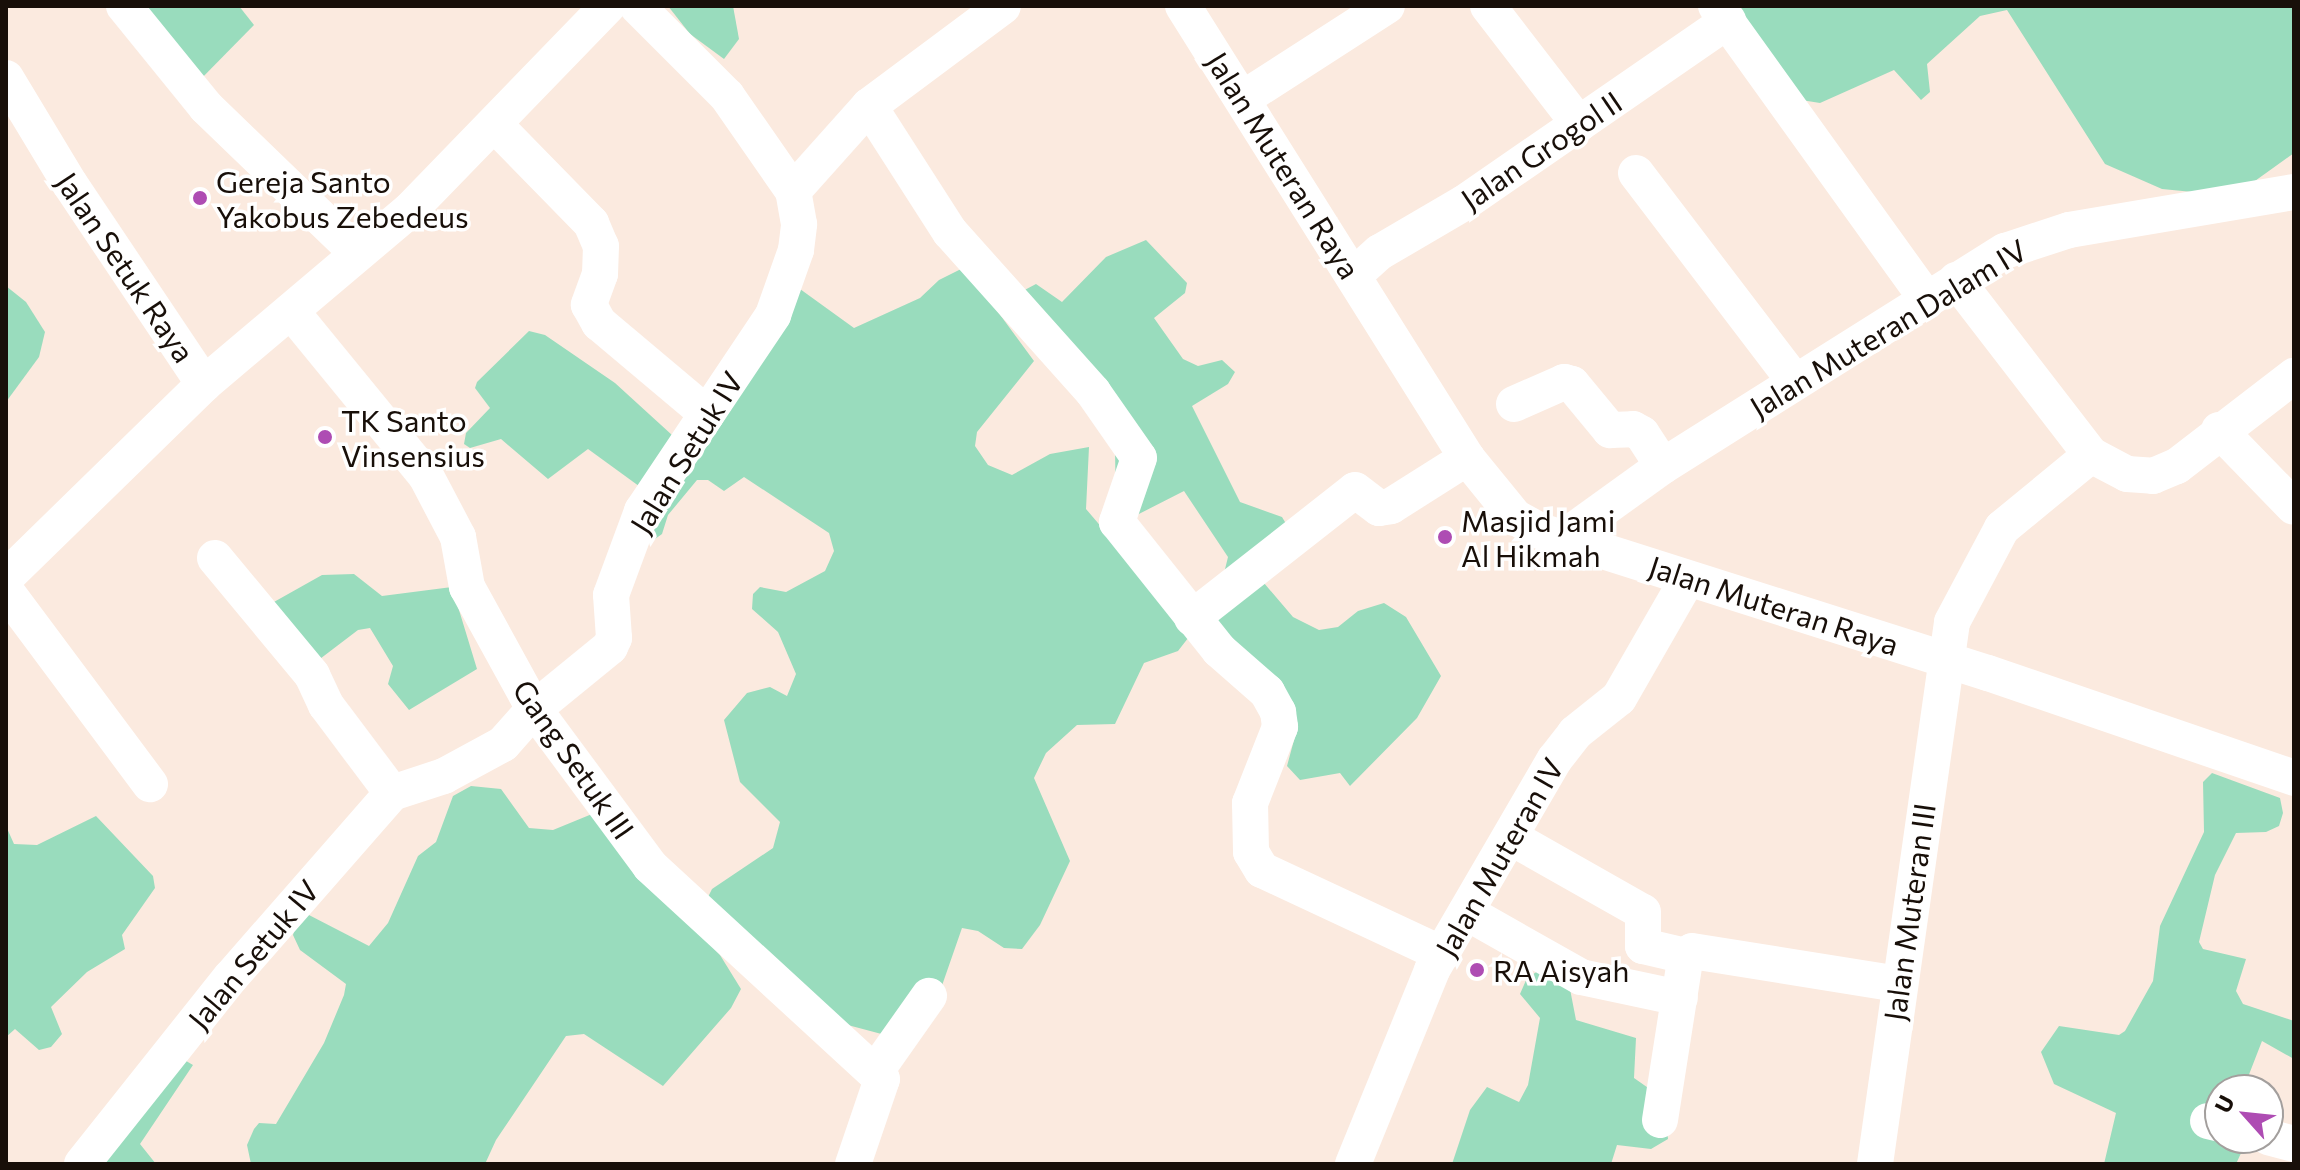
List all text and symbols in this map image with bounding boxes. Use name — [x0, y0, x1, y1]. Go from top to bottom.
street label: Jalan Muteran Raya — [1200, 45, 1368, 285]
street label: Jalan Grogol II — [1454, 83, 1628, 217]
place label: Gereja Santo Yakobus Zebedeus — [216, 163, 469, 234]
street label: Jalan Setuk Raya — [49, 165, 203, 369]
marker: Gereja Santo Yakobus Zebedeus — [191, 189, 209, 207]
street label: Jalan Muteran Dalam IV — [1743, 231, 2033, 425]
street label: Jalan Setuk IV — [622, 364, 750, 540]
place label: TK Santo Vinsensius — [341, 402, 485, 472]
marker: TK Santo Vinsensius — [316, 428, 334, 446]
place label: Masjid Jami Al Hikmah — [1461, 502, 1615, 572]
marker: Masjid Jami Al Hikmah — [1436, 528, 1454, 546]
street label: Jalan Muteran Raya — [1645, 548, 1903, 662]
street label: Gang Setuk III — [506, 672, 642, 846]
street label: Jalan Muteran IV — [1428, 751, 1570, 963]
street label: Jalan Muteran III — [1876, 801, 1942, 1023]
street label: Jalan Setuk IV — [180, 872, 326, 1036]
place label: RA Aisyah — [1493, 952, 1629, 988]
marker: RA Aisyah — [1468, 961, 1486, 979]
north arrow — [2204, 1074, 2284, 1154]
text: U — [2208, 1091, 2240, 1117]

